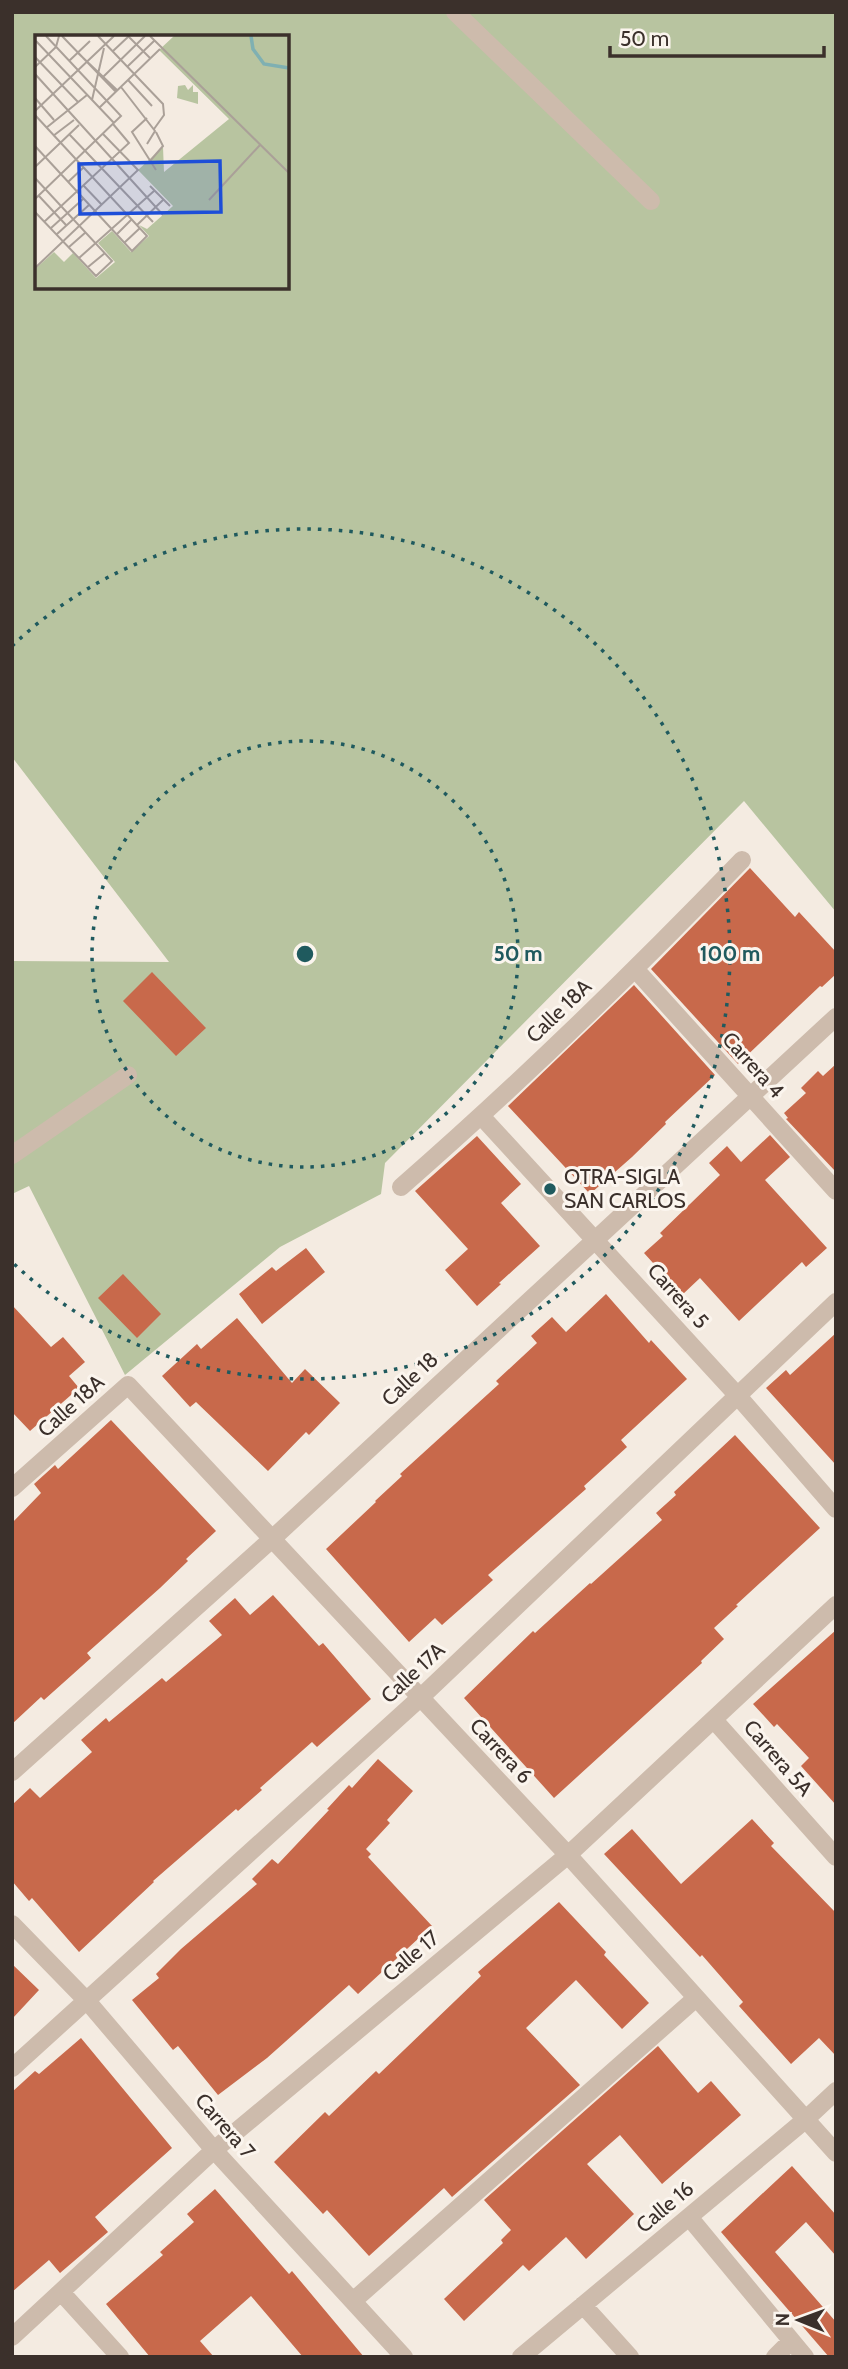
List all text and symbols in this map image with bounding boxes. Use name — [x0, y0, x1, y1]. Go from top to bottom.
scale bar — [610, 14, 824, 58]
text: 50 m — [620, 26, 669, 51]
inset map — [35, 35, 289, 289]
text: 50 m — [493, 941, 543, 966]
text: 100 m — [700, 941, 760, 966]
centre of rings — [293, 942, 317, 966]
street label: Calle 18A — [521, 974, 596, 1048]
street label: Carrera 4 — [717, 1027, 789, 1103]
place label: OTRA-SIGLA SAN CARLOS — [564, 1164, 686, 1213]
marker: OTRA-SIGLA SAN CARLOS — [542, 1181, 558, 1197]
street label: Carrera 5 — [643, 1258, 714, 1334]
street label: Calle 18 — [376, 1346, 443, 1411]
street label: Calle 18A — [32, 1369, 109, 1442]
street label: Calle 17A — [376, 1637, 450, 1708]
street label: Carrera 6 — [465, 1713, 538, 1788]
street label: Carrera 5A — [739, 1715, 818, 1801]
street label: Calle 17 — [377, 1925, 444, 1986]
street label: Carrera 7 — [190, 2088, 261, 2164]
street label: Calle 16 — [631, 2175, 698, 2238]
north arrow — [764, 2285, 834, 2355]
text: N — [771, 2313, 794, 2327]

